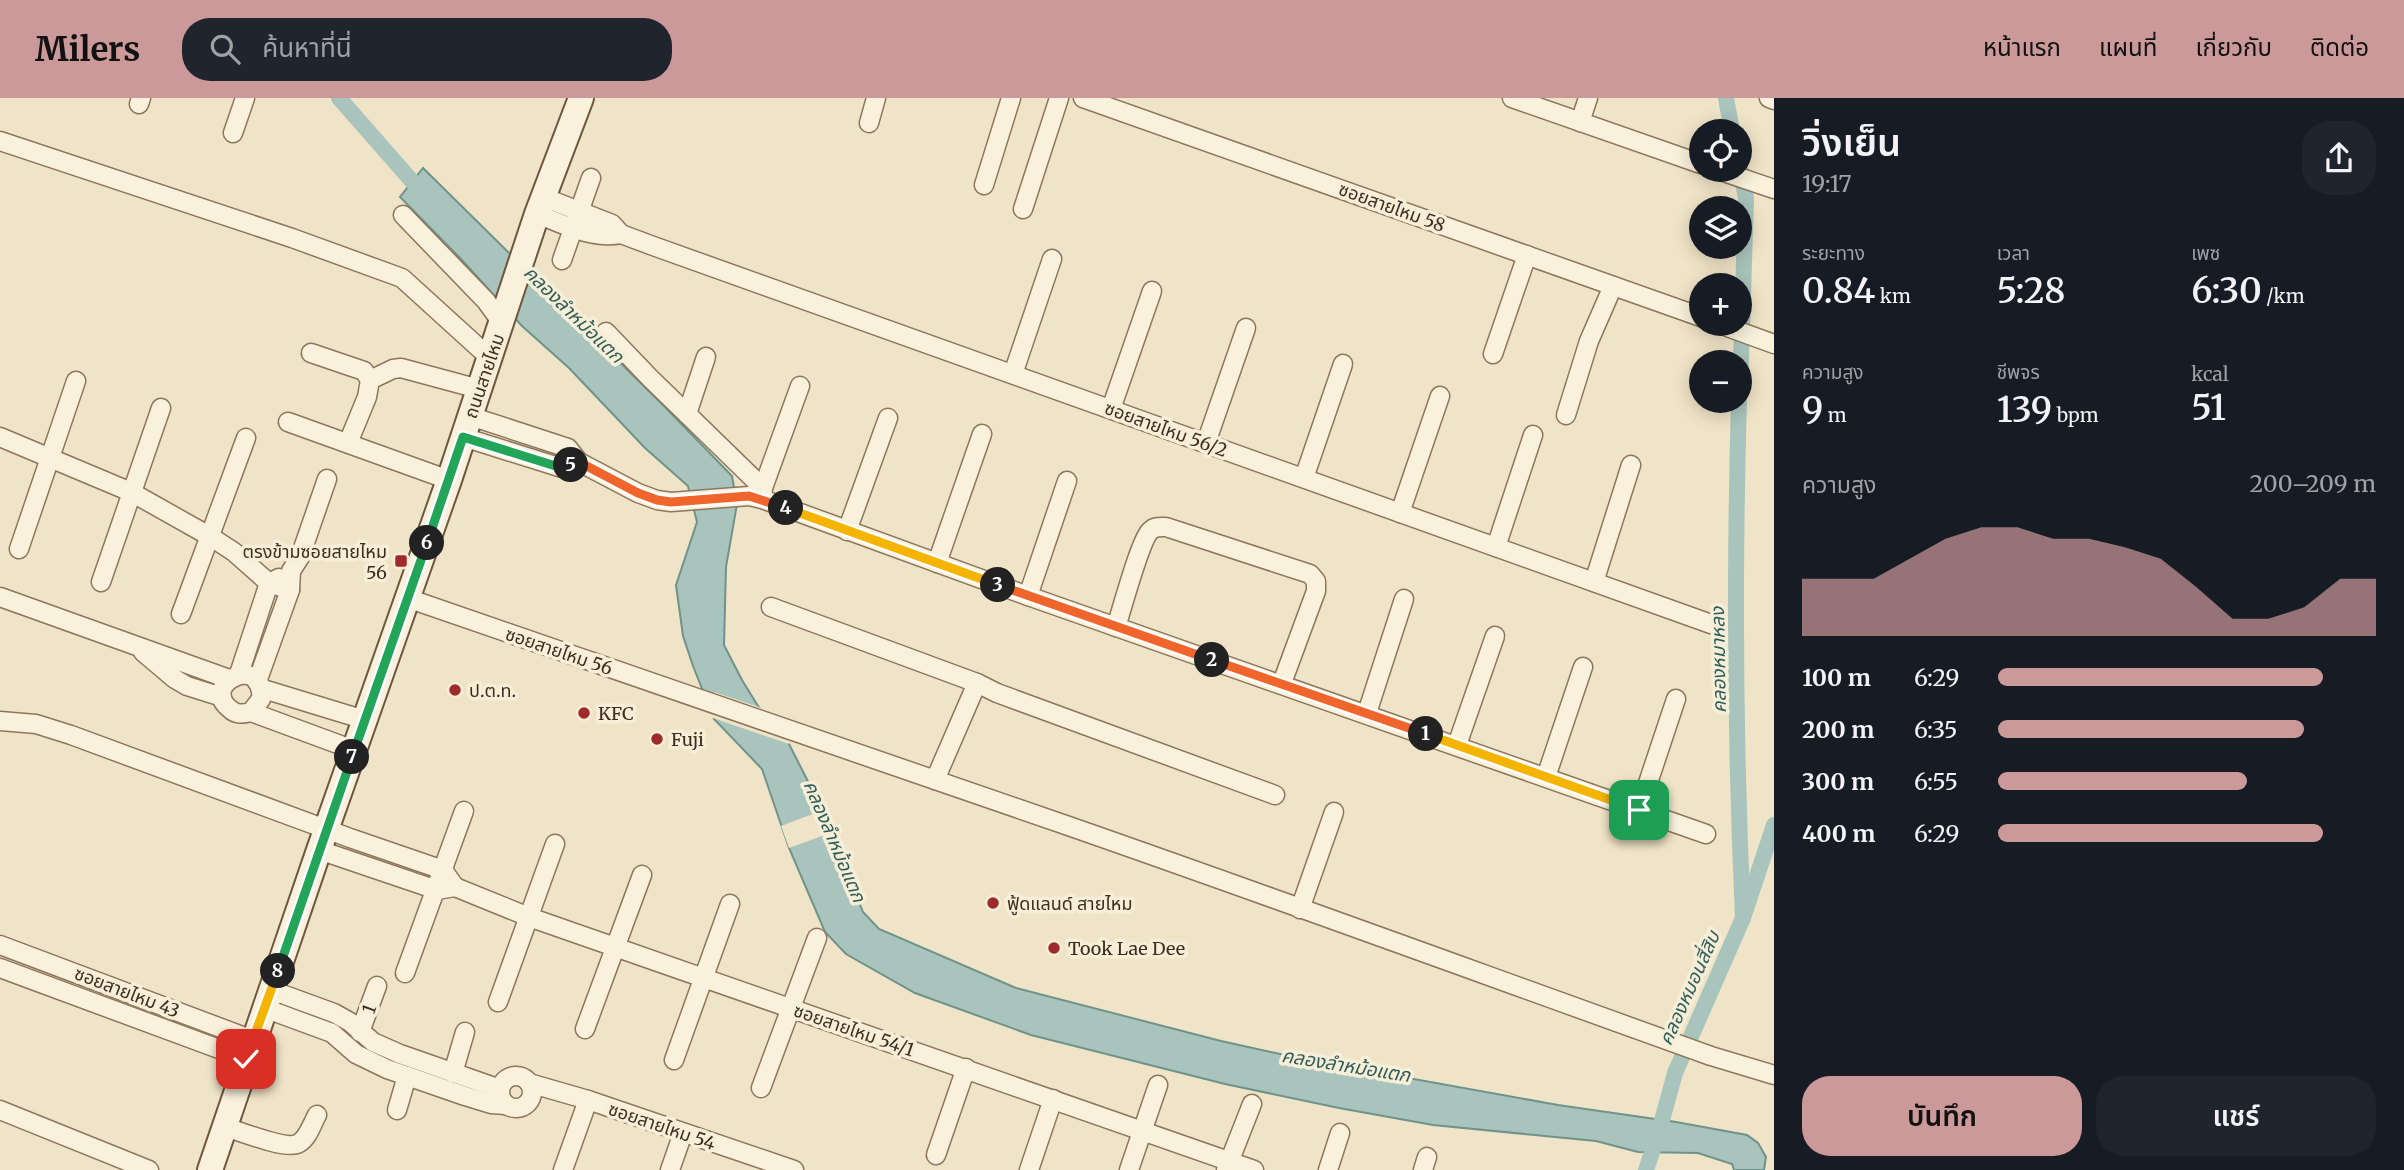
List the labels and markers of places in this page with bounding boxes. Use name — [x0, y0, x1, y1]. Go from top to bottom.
pin: 5 — [554, 448, 588, 482]
pin: 4 — [768, 490, 804, 526]
pin: 6 — [410, 526, 444, 560]
place label: ตรงข้ามซอยสายไหม 56 — [242, 540, 387, 584]
marker: ตรงข้ามซอยสายไหม 56 — [393, 553, 409, 569]
pin: 3 — [981, 568, 1016, 602]
pin: 2 — [1194, 642, 1230, 678]
place label: ป.ต.ท. — [469, 679, 516, 702]
marker: ป.ต.ท. — [447, 682, 463, 698]
place label: KFC — [598, 702, 634, 725]
marker: KFC — [576, 705, 592, 721]
pin: 1 — [1408, 716, 1444, 752]
place label: Fuji — [671, 728, 704, 751]
marker: Fuji — [649, 731, 665, 747]
pin: 7 — [334, 740, 370, 774]
pin — [1609, 780, 1669, 840]
place label: ฟู้ดแลนด์ สายไหม — [1007, 892, 1132, 916]
marker: ฟู้ดแลนด์ สายไหม — [985, 895, 1001, 911]
place label: Took Lae Dee — [1068, 937, 1185, 960]
marker: Took Lae Dee — [1046, 940, 1062, 956]
pin: 8 — [260, 954, 296, 988]
pin — [216, 1029, 276, 1089]

